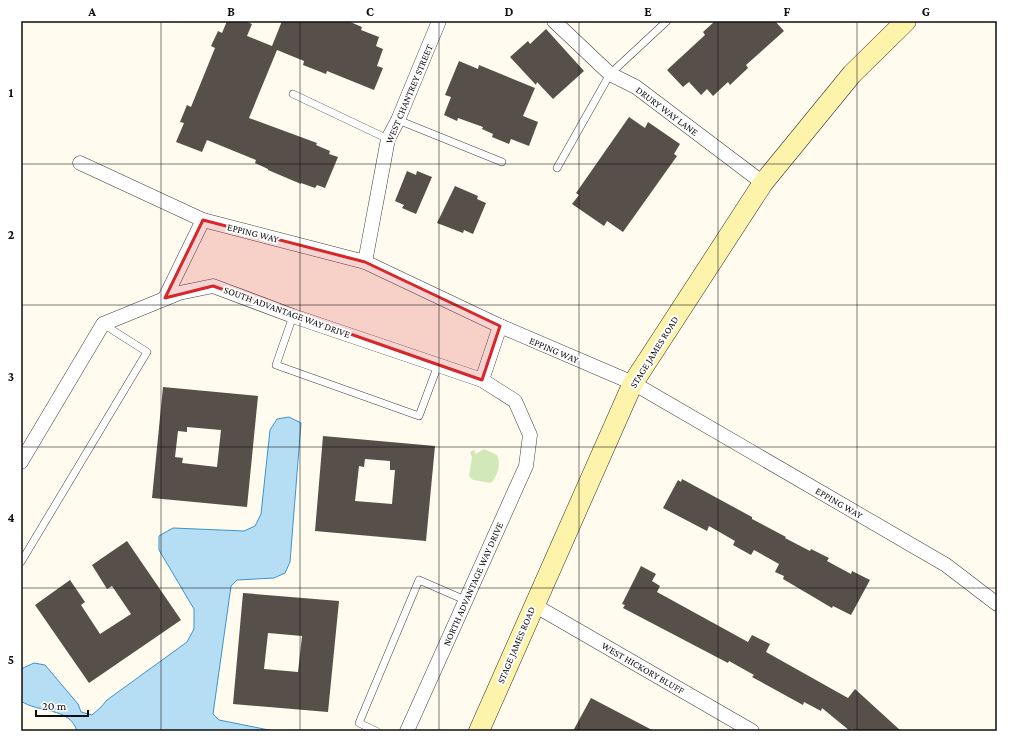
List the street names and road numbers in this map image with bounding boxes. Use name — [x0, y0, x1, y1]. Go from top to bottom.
street label: WEST CHANTREY STREET — [383, 42, 435, 145]
street label: DRURY WAY LANE — [634, 84, 701, 138]
street label: EPPING WAY — [226, 221, 281, 245]
street label: SOUTH ADVANTAGE WAY DRIVE — [222, 284, 352, 340]
street label: STAGE JAMES ROAD — [628, 314, 681, 390]
street label: EPPING WAY — [528, 335, 581, 366]
street label: EPPING WAY — [813, 485, 865, 521]
street label: NORTH ADVANTAGE WAY DRIVE — [441, 520, 506, 648]
street label: STAGE JAMES ROAD — [495, 605, 537, 685]
street label: WEST HICKORY BLUFF — [600, 640, 686, 696]

